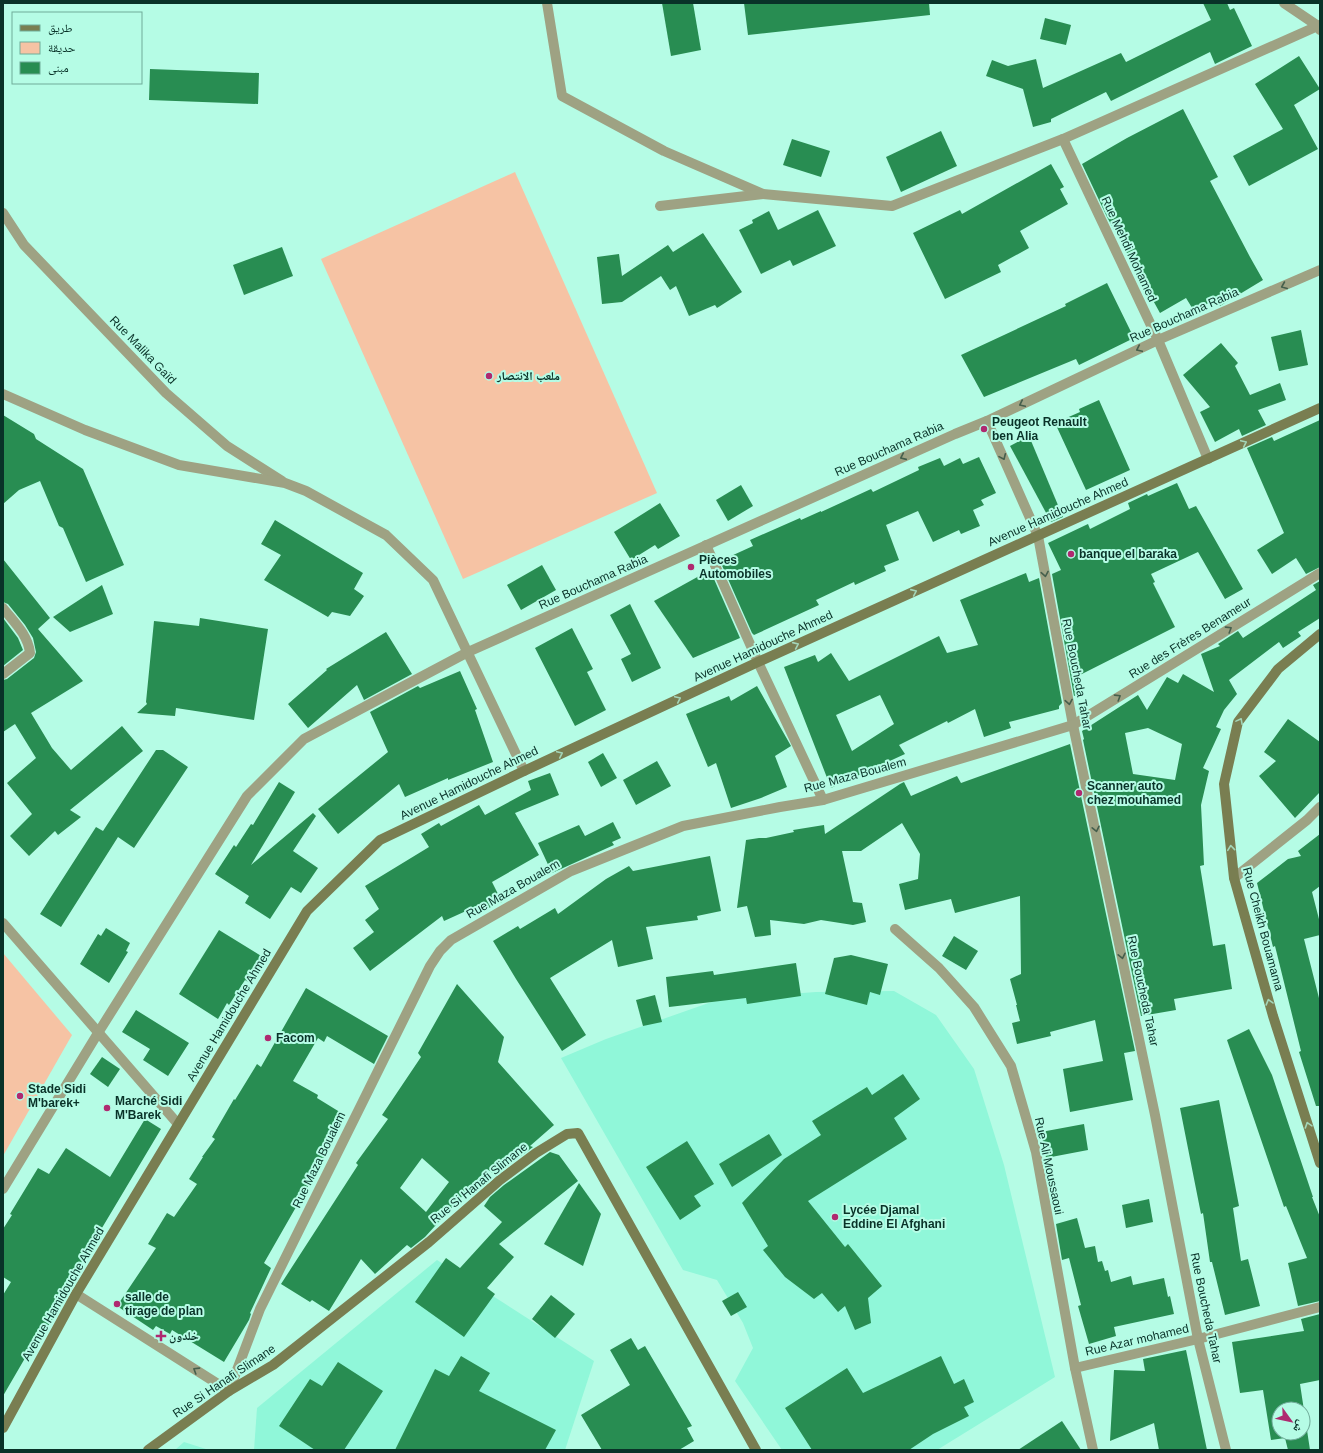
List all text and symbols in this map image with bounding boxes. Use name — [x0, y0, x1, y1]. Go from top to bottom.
legend — [12, 12, 142, 84]
text: طريق — [48, 21, 73, 35]
text: حديقة — [48, 41, 76, 55]
text: مبنى — [48, 61, 69, 75]
street label: Rue Mehdi Mohamed — [1098, 194, 1160, 304]
one-way arrow — [1281, 281, 1288, 289]
street label: Rue Bouchama Rabia — [1128, 285, 1241, 345]
street label: Rue Malika Gaïd — [107, 313, 179, 387]
one-way arrow — [1136, 344, 1144, 352]
place label: ملعب الانتصار — [496, 369, 560, 383]
marker: ملعب الانتصار — [484, 371, 494, 381]
one-way arrow — [1019, 399, 1026, 407]
place label: Peugeot Renault ben Alia — [992, 415, 1087, 443]
street label: Rue Bouchama Rabia — [833, 419, 946, 479]
marker: Peugeot Renault ben Alia — [979, 424, 989, 434]
one-way arrow — [1239, 440, 1247, 448]
one-way arrow — [900, 452, 907, 460]
one-way arrow — [998, 452, 1006, 460]
street label: Avenue Hamidouche Ahmed — [986, 475, 1130, 549]
place label: banque el baraka — [1079, 547, 1177, 561]
marker: banque el baraka — [1066, 549, 1076, 559]
street label: Rue Bouchama Rabia — [537, 552, 650, 612]
place label: Pièces Automobiles — [699, 553, 772, 581]
marker: Pièces Automobiles — [686, 562, 696, 572]
one-way arrow — [1041, 571, 1049, 577]
one-way arrow — [911, 588, 918, 596]
street label: Rue des Frères Benameur — [1126, 595, 1254, 681]
street label: Avenue Hamidouche Ahmed — [691, 608, 835, 684]
street label: Rue Boucheda Tahar — [1059, 617, 1095, 731]
one-way arrow — [1225, 627, 1232, 634]
one-way arrow — [791, 642, 799, 650]
one-way arrow — [1114, 695, 1121, 702]
one-way arrow — [673, 696, 681, 704]
one-way arrow — [1064, 699, 1073, 705]
one-way arrow — [1236, 718, 1243, 725]
street label: Avenue Hamidouche Ahmed — [398, 743, 540, 823]
one-way arrow — [555, 751, 563, 759]
street label: Rue Maza Boualem — [802, 755, 908, 795]
place label: Scanner auto chez mouhamed — [1087, 779, 1181, 807]
marker: Scanner auto chez mouhamed — [1074, 788, 1084, 798]
one-way arrow — [1091, 826, 1099, 832]
one-way arrow — [1227, 845, 1236, 851]
street label: Rue Maza Boualem — [464, 857, 562, 921]
street label: Rue Cheikh Bouamama — [1240, 866, 1286, 993]
street label: Rue Boucheda Tahar — [1124, 935, 1162, 1047]
street label: Avenue Hamidouche Ahmed — [184, 946, 274, 1084]
one-way arrow — [1118, 953, 1126, 959]
one-way arrow — [1265, 998, 1274, 1005]
place label: Facom — [276, 1031, 315, 1045]
marker: Facom — [263, 1033, 273, 1043]
place label: Stade Sidi M'barek+ — [28, 1082, 86, 1110]
marker: Stade Sidi M'barek+ — [15, 1091, 25, 1101]
place label: Marché Sidi M'Barek — [115, 1094, 182, 1122]
marker: Marché Sidi M'Barek — [102, 1103, 112, 1113]
street label: Rue Maza Boualem — [290, 1110, 348, 1210]
street label: Rue Ali Moussaoui — [1032, 1116, 1066, 1216]
one-way arrow — [1304, 1122, 1313, 1129]
street label: Rue Si Hanafi Slimane — [428, 1139, 531, 1226]
place label: Lycée Djamal Eddine El Afghani — [843, 1203, 945, 1231]
marker: Lycée Djamal Eddine El Afghani — [830, 1212, 840, 1222]
street label: Avenue Hamidouche Ahmed — [19, 1225, 107, 1363]
street label: Rue Boucheda Tahar — [1187, 1252, 1225, 1364]
place label: salle de tirage de plan — [125, 1290, 203, 1318]
marker: salle de tirage de plan — [112, 1299, 122, 1309]
street label: Rue Azar mohamed — [1084, 1321, 1190, 1359]
place label: خلدون — [169, 1329, 199, 1344]
marker: خلدون — [156, 1331, 166, 1341]
street label: Rue Si Hanafi Slimane — [170, 1341, 278, 1421]
one-way arrow — [193, 1368, 200, 1375]
north arrow — [1271, 1401, 1311, 1441]
text: ش — [1289, 1417, 1308, 1435]

